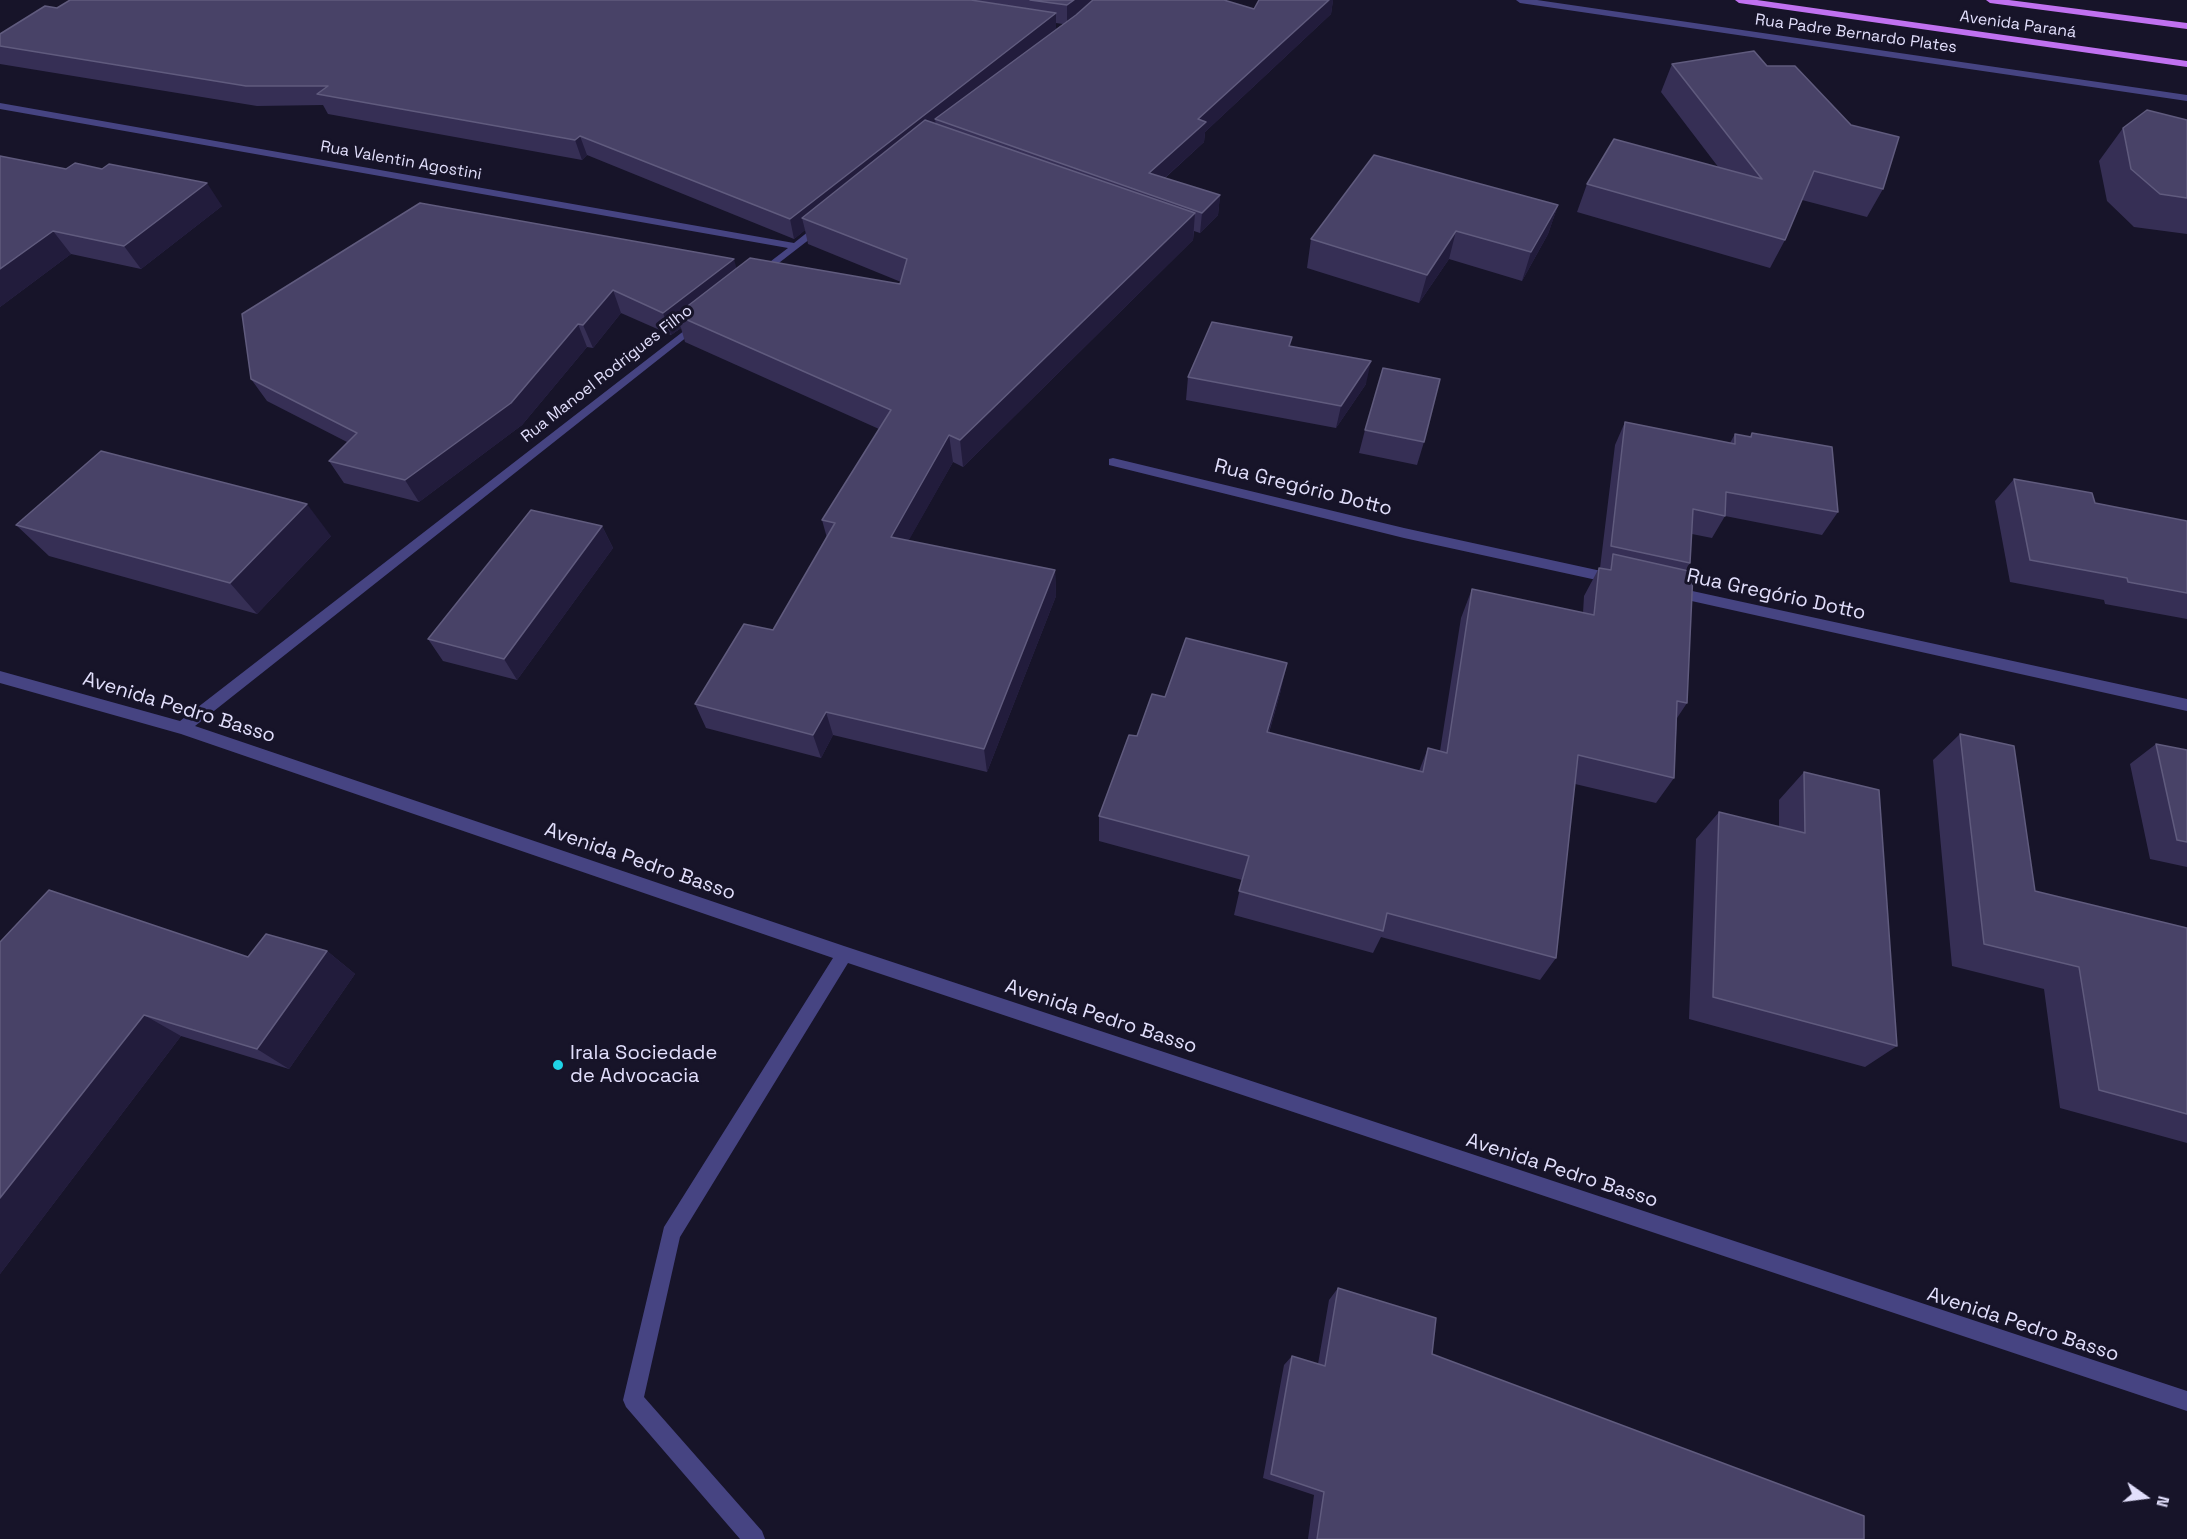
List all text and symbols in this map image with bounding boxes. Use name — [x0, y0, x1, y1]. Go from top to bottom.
street label: Avenida Paraná — [1958, 7, 2078, 43]
street label: Rua Padre Bernardo Plates — [1754, 10, 1958, 58]
street label: Rua Valentin Agostini — [319, 137, 483, 185]
street label: Rua Manoel Rodrigues Filho — [518, 301, 696, 447]
street label: Rua Gregório Dotto — [1212, 454, 1394, 522]
street label: Rua Gregório Dotto — [1684, 564, 1868, 626]
street label: Avenida Pedro Basso — [80, 667, 278, 749]
street label: Avenida Pedro Basso — [541, 818, 739, 906]
street label: Avenida Pedro Basso — [1002, 975, 1200, 1059]
place label: Irala Sociedade de Advocacia — [570, 1042, 717, 1089]
marker: Irala Sociedade de Advocacia — [551, 1058, 565, 1072]
street label: Avenida Pedro Basso — [1463, 1129, 1661, 1213]
street label: Avenida Pedro Basso — [1924, 1283, 2122, 1367]
north arrow — [2115, 1467, 2175, 1527]
text: N — [2151, 1494, 2174, 1509]

